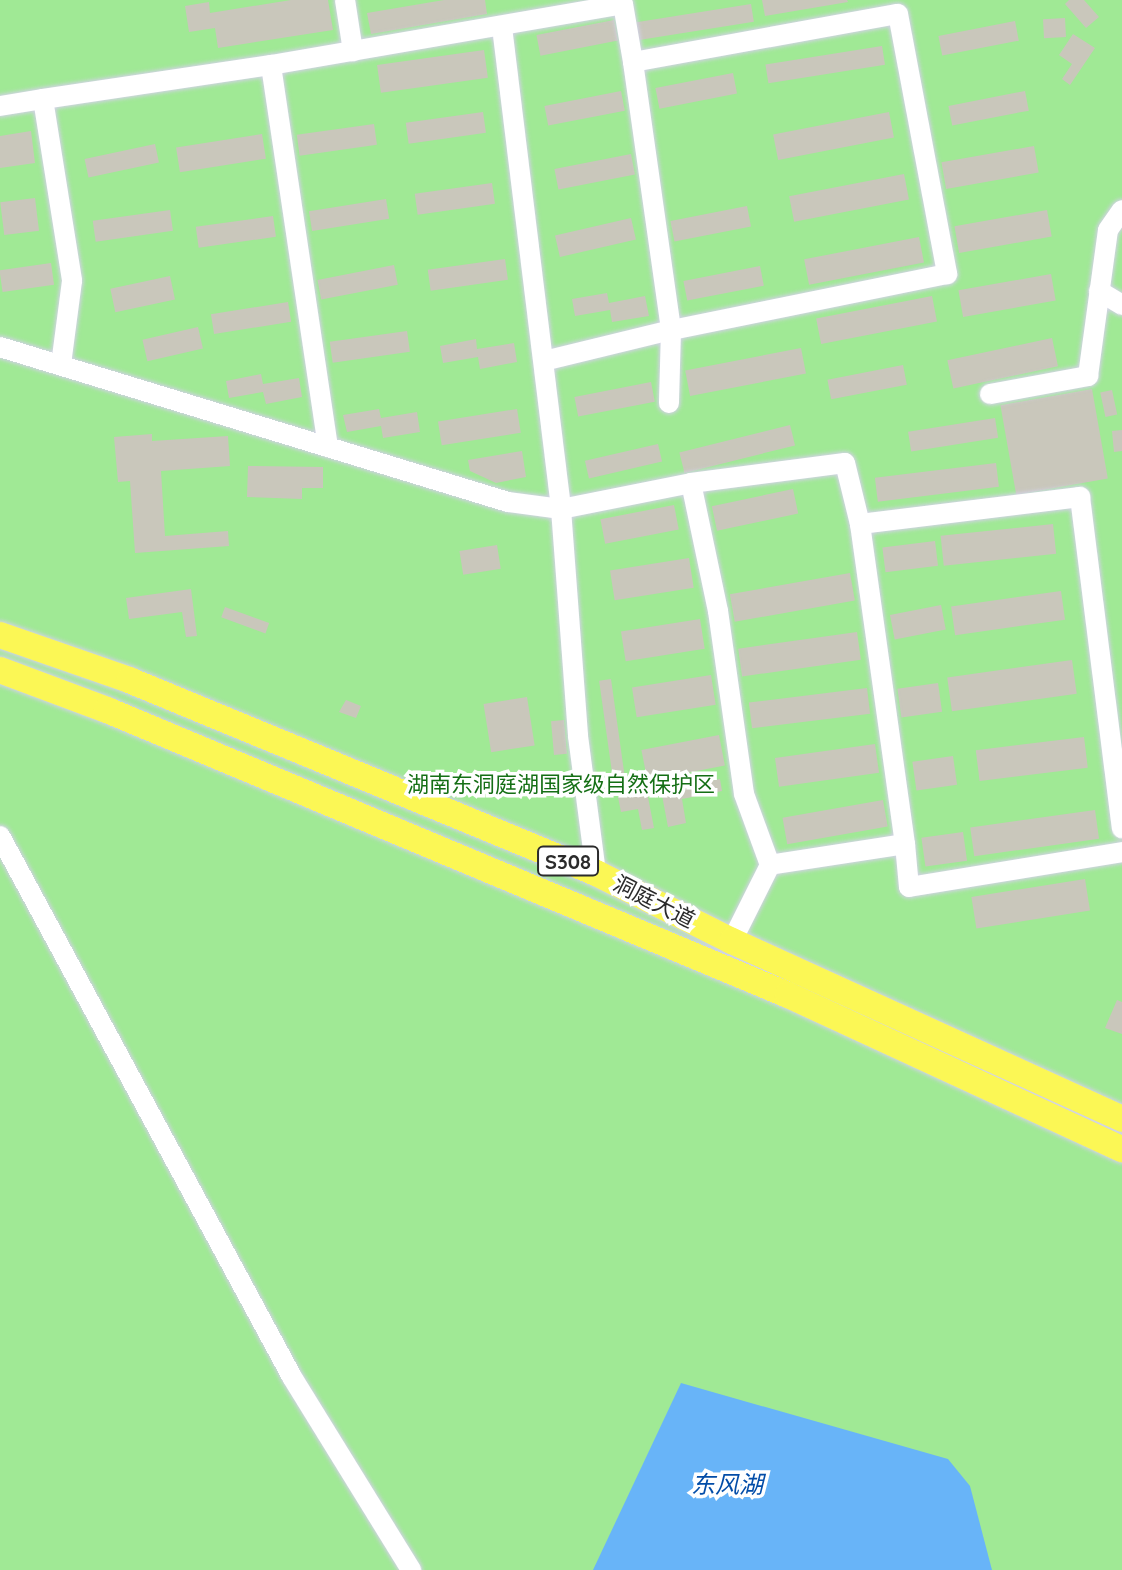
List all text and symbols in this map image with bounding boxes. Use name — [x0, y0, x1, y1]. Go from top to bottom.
park label: 湖南东洞庭湖国家级自然保护区 — [407, 772, 715, 798]
road number: S308 — [536, 845, 600, 877]
street label: 洞庭大道 — [609, 870, 699, 934]
water label: 东风湖 — [691, 1471, 763, 1499]

